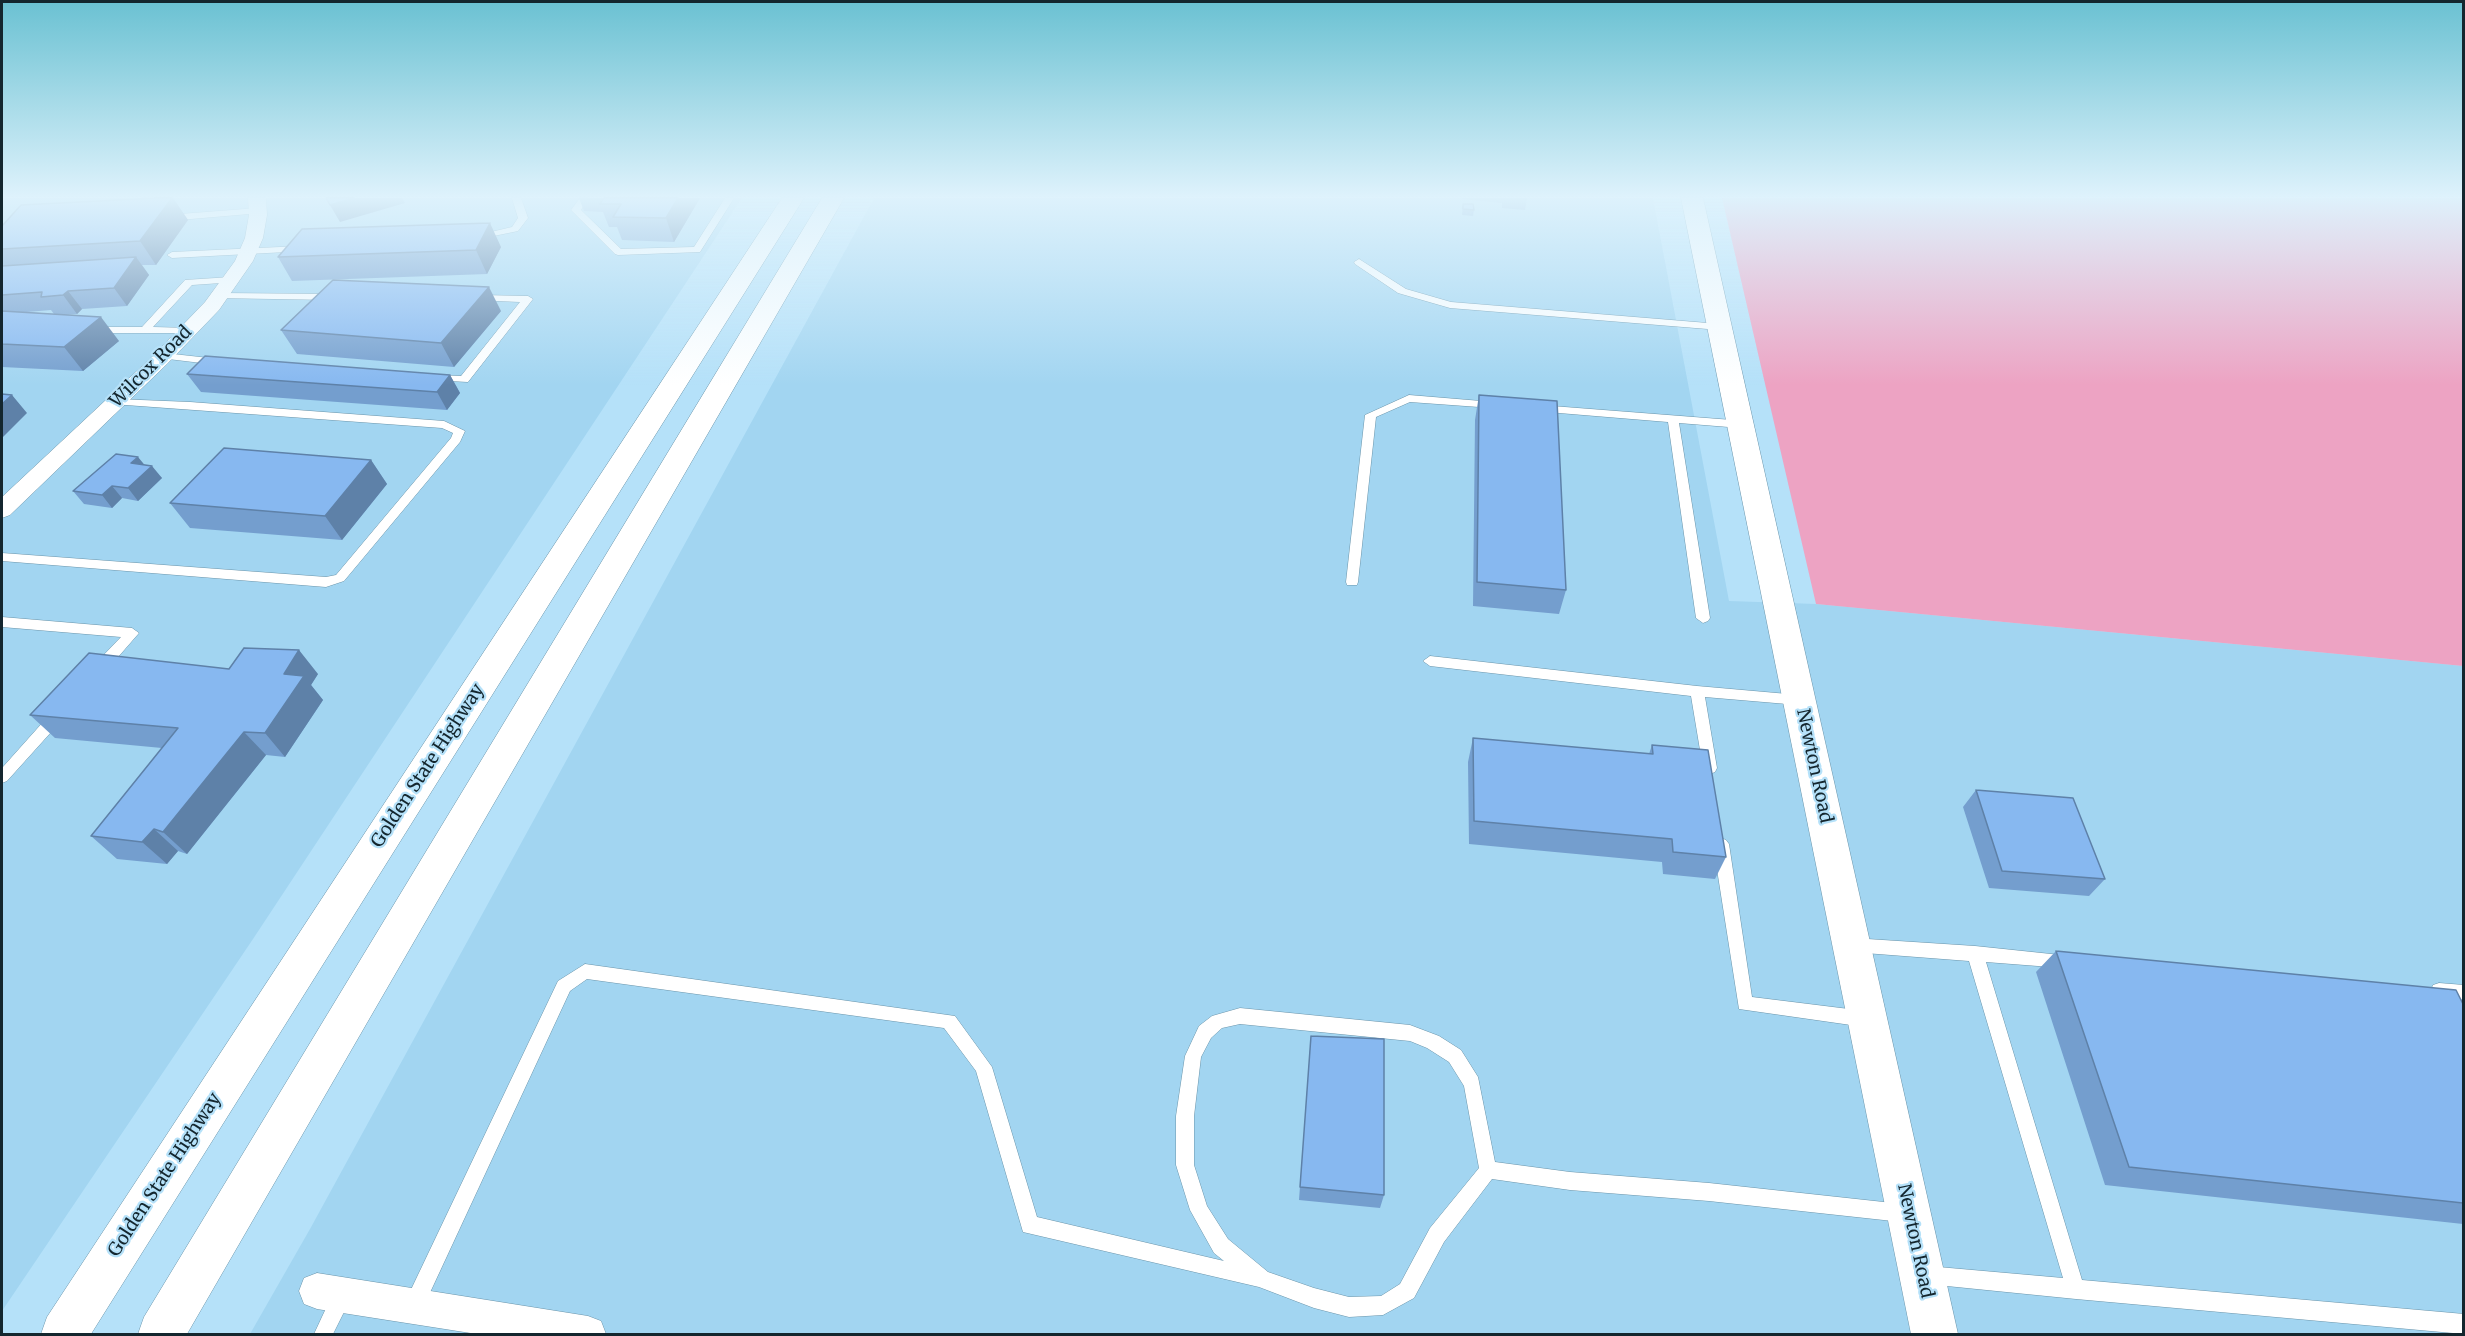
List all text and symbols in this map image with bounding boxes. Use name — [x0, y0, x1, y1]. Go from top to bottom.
street label: Wilcox Road — [106, 322, 196, 412]
street label: Golden State Highway — [367, 680, 489, 852]
street label: Newton Road — [1791, 707, 1837, 825]
street label: Golden State Highway — [104, 1089, 226, 1261]
street label: Newton Road — [1892, 1182, 1938, 1300]

